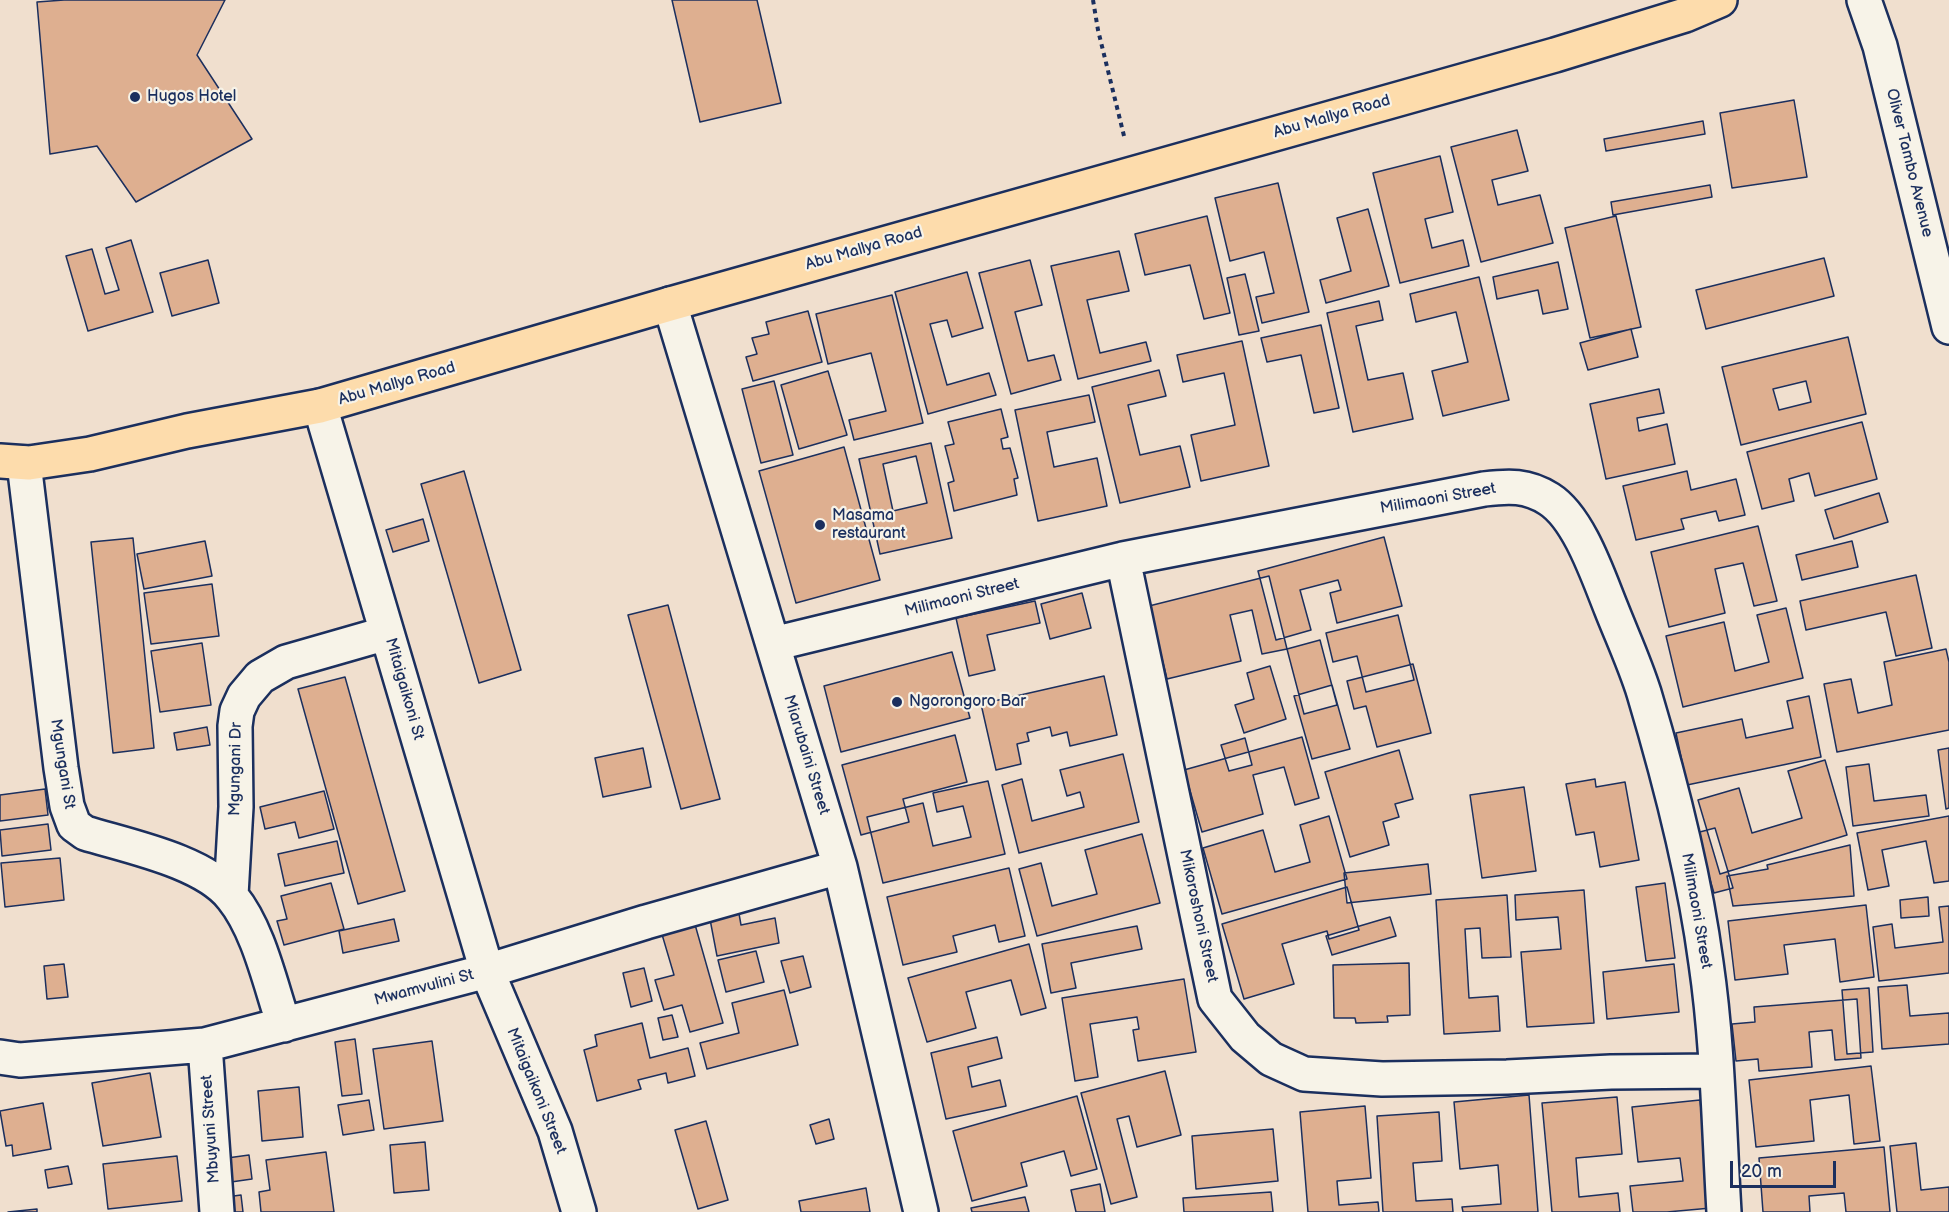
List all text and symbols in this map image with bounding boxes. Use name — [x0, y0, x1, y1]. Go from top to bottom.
place label: Hugos Hotel — [147, 87, 236, 107]
street label: Oliver Tambo Avenue — [1881, 87, 1937, 239]
marker: Hugos Hotel — [128, 90, 142, 104]
street label: Abu Mallya Road — [1271, 91, 1393, 143]
street label: Abu Mallya Road — [803, 223, 925, 275]
street label: Abu Mallya Road — [336, 358, 458, 410]
street label: Milimaoni Street — [1379, 479, 1497, 519]
place label: Masama restaurant — [832, 506, 906, 544]
marker: Masama restaurant — [813, 518, 827, 532]
street label: Milimaoni Street — [903, 575, 1021, 621]
street label: Mitaigaikoni St — [380, 636, 428, 742]
place label: Ngorongoro Bar — [909, 692, 1026, 712]
street label: Miarubaini Street — [779, 693, 833, 817]
marker: Ngorongoro Bar — [890, 695, 904, 709]
street label: Mgungani St — [45, 718, 79, 810]
street label: Mgungani Dr — [226, 722, 246, 816]
street label: Mikoroshoni Street — [1175, 848, 1221, 984]
street label: Milimaoni Street — [1676, 852, 1716, 970]
street label: Mwamvulini St — [372, 965, 476, 1011]
street label: Mitaigaikoni Street — [502, 1025, 570, 1157]
street label: Mbuyuni Street — [198, 1074, 224, 1184]
scale bar — [1733, 1149, 1840, 1187]
text: 20 m — [1741, 1161, 1782, 1182]

